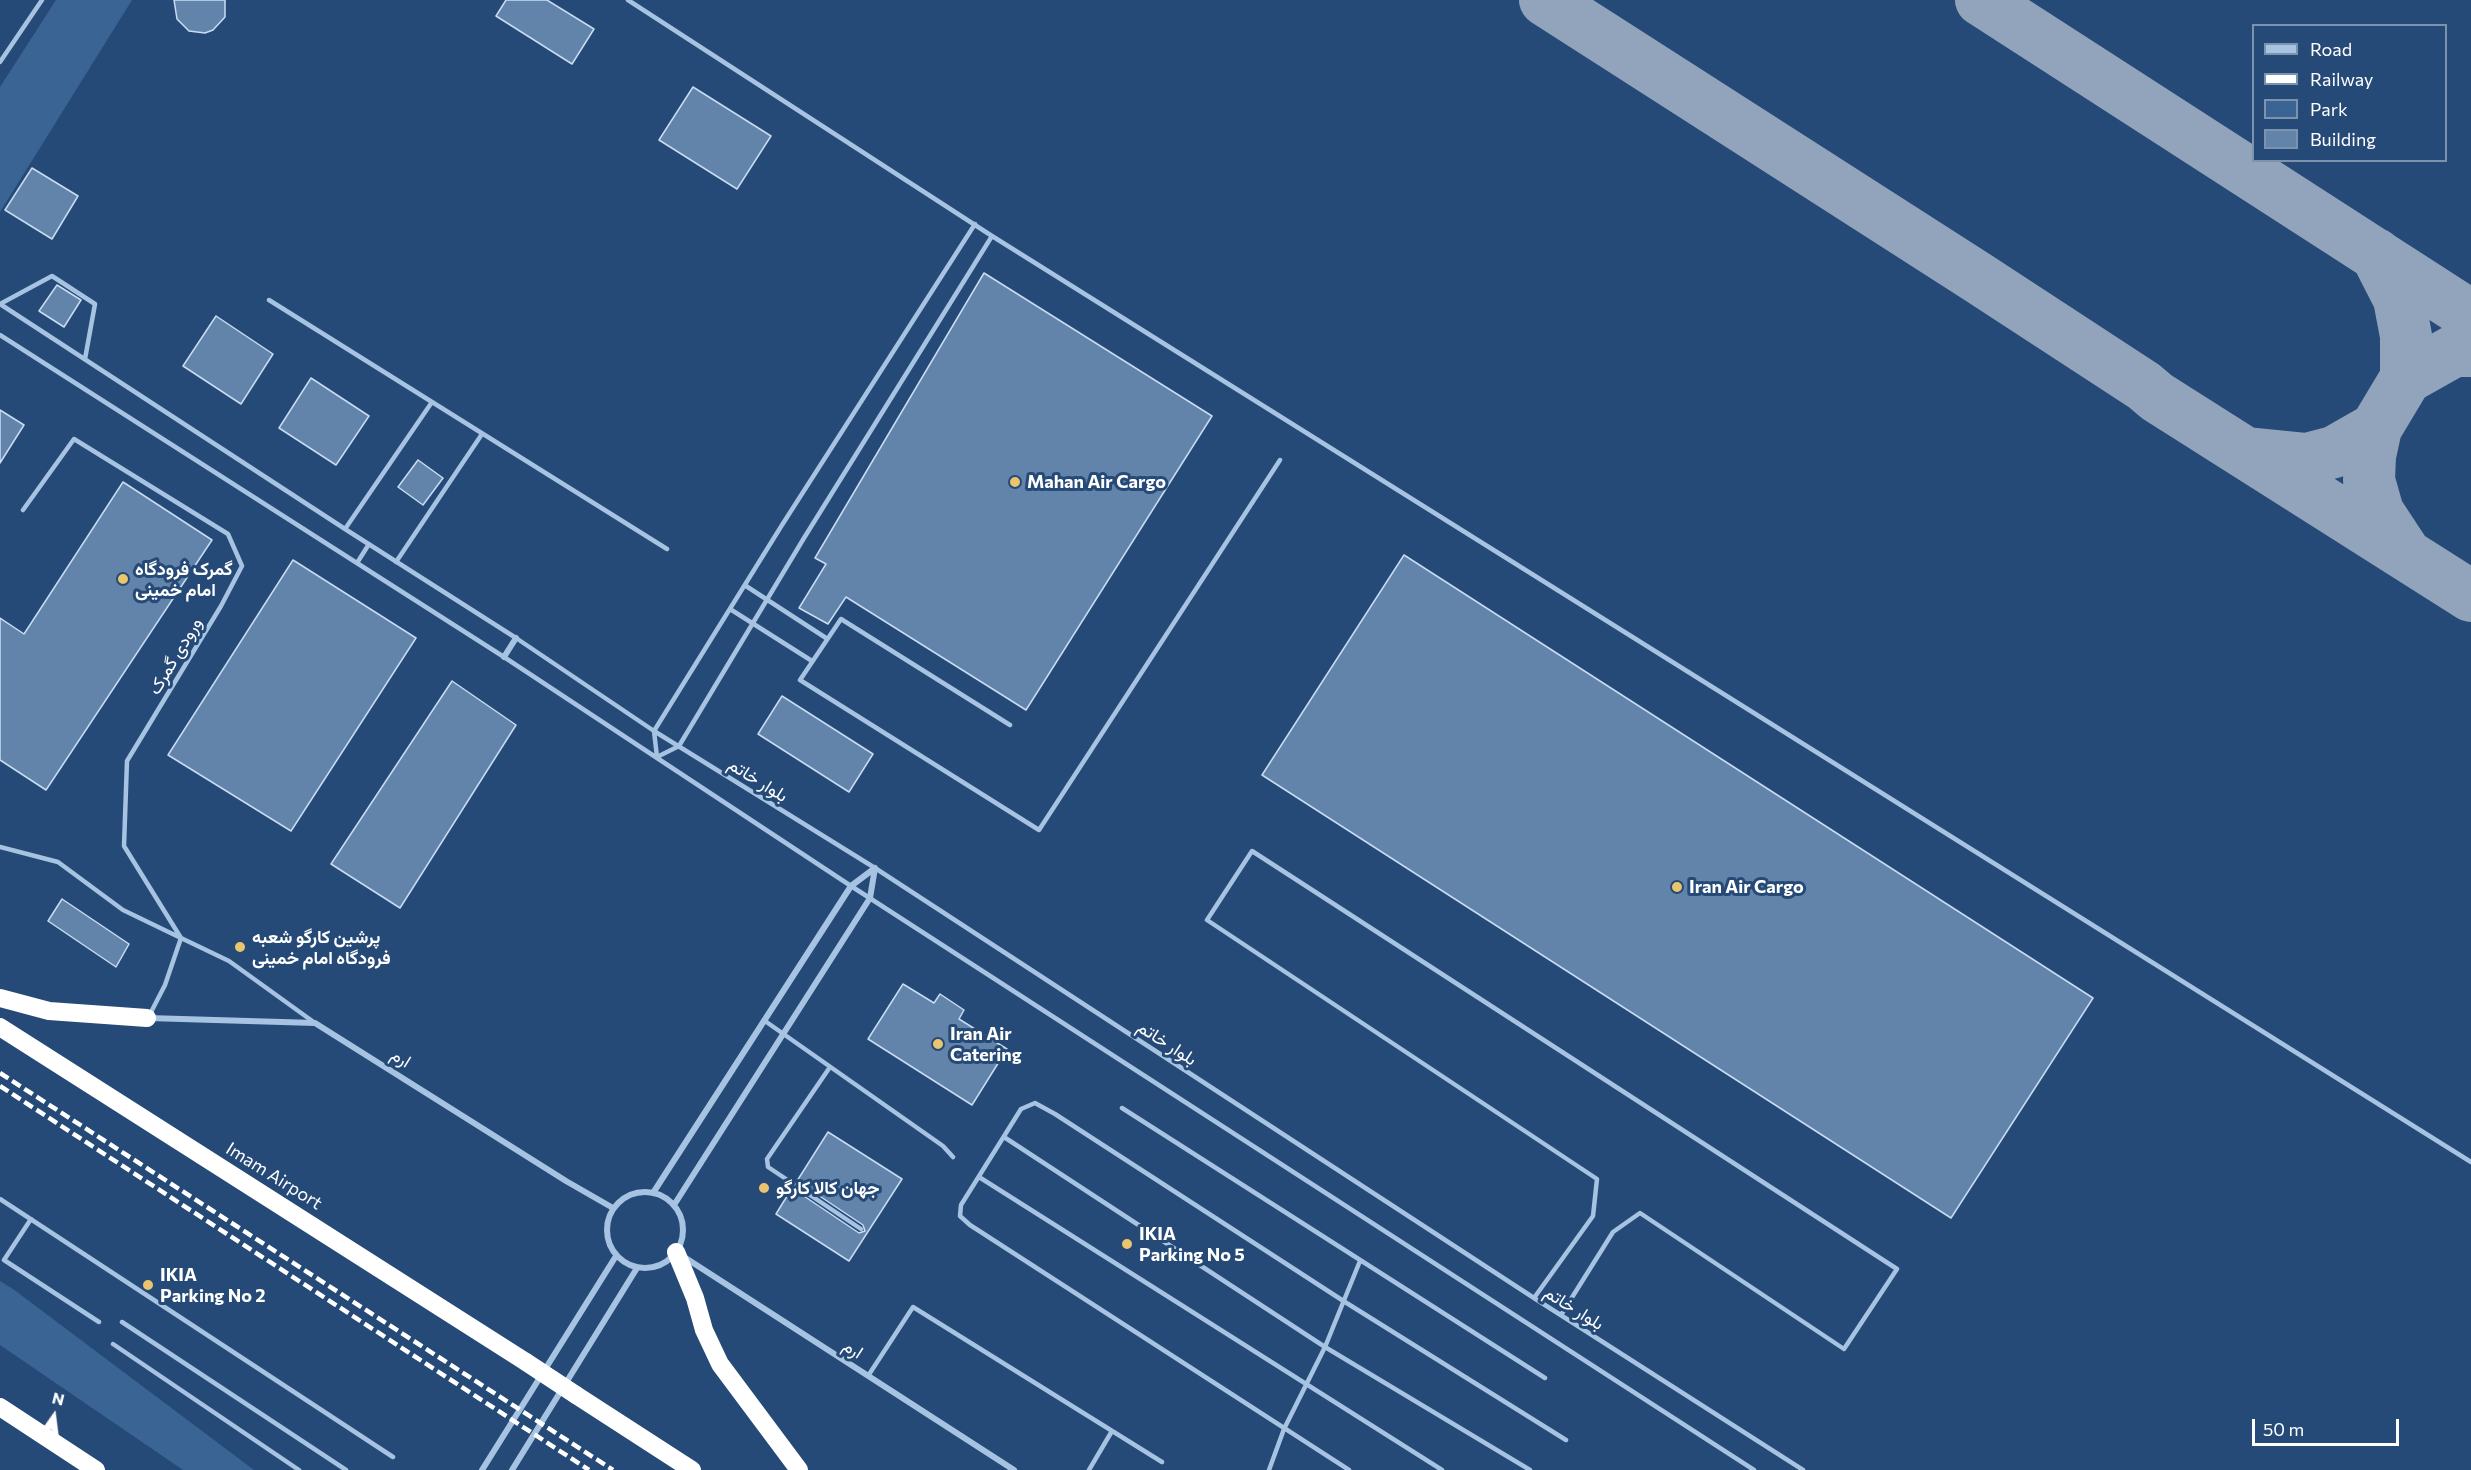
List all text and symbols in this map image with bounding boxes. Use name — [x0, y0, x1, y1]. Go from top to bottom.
legend — [2252, 24, 2447, 162]
text: Road — [2310, 38, 2352, 60]
text: Railway — [2310, 68, 2373, 90]
text: Park — [2310, 98, 2348, 120]
text: Building — [2310, 128, 2376, 150]
place label: Mahan Air Cargo — [1027, 471, 1166, 493]
marker: Mahan Air Cargo — [1008, 475, 1022, 489]
place label: گمرک فرودگاه امام خمینی — [135, 558, 233, 600]
marker: گمرک فرودگاه امام خمینی — [116, 572, 130, 586]
street label: ورودی گمرک — [144, 614, 206, 698]
street label: بلوار خاتم — [724, 753, 792, 807]
place label: Iran Air Cargo — [1689, 876, 1804, 898]
marker: Iran Air Cargo — [1670, 880, 1684, 894]
place label: پرشین کارگو شعبه فرودگاه امام خمینی — [252, 926, 391, 968]
marker: پرشین کارگو شعبه فرودگاه امام خمینی — [233, 940, 247, 954]
street label: بلوار خاتم — [1133, 1016, 1201, 1070]
place label: Iran Air Catering — [950, 1023, 1022, 1066]
marker: Iran Air Catering — [931, 1037, 945, 1051]
street label: ارم — [387, 1044, 415, 1072]
street label: Imam Airport — [222, 1138, 326, 1214]
place label: جهان کالا کارگو — [776, 1177, 880, 1199]
marker: جهان کالا کارگو — [757, 1181, 771, 1195]
place label: IKIA Parking No 5 — [1139, 1223, 1245, 1266]
marker: IKIA Parking No 5 — [1120, 1237, 1134, 1251]
place label: IKIA Parking No 2 — [160, 1264, 266, 1306]
marker: IKIA Parking No 2 — [141, 1278, 155, 1292]
street label: بلوار خاتم — [1540, 1281, 1608, 1335]
street label: ارم — [839, 1335, 867, 1363]
north arrow — [24, 1386, 84, 1446]
text: N — [50, 1387, 67, 1409]
scale bar — [2255, 1407, 2402, 1445]
text: 50 m — [2263, 1418, 2304, 1440]

